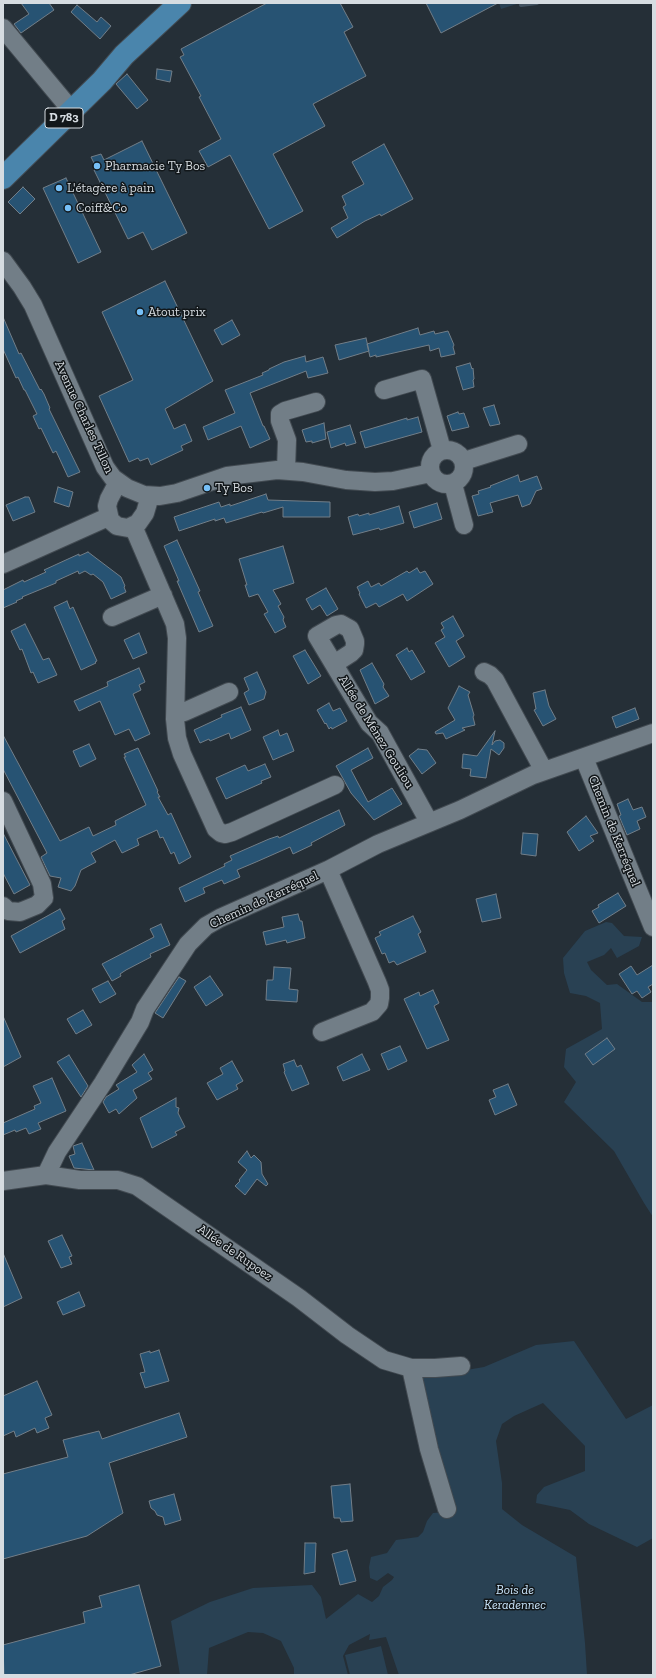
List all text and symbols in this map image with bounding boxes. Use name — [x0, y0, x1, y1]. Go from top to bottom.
road number: D 783 — [45, 108, 83, 128]
place label: Pharmacie Ty Bos — [105, 158, 205, 174]
marker: Pharmacie Ty Bos — [92, 161, 102, 171]
place label: L'étagère à pain — [67, 180, 154, 196]
marker: L'étagère à pain — [54, 183, 64, 193]
place label: Coiff&Co — [76, 200, 127, 216]
marker: Coiff&Co — [63, 203, 73, 213]
place label: Atout prix — [148, 304, 206, 320]
marker: Atout prix — [135, 307, 145, 317]
street label: Avenue Charles Tillon — [51, 358, 117, 476]
place label: Ty Bos — [215, 480, 253, 496]
marker: Ty Bos — [202, 483, 212, 493]
street label: Allée de Ménez Gouliou — [335, 673, 417, 791]
street label: Chemin de Kerréquel — [585, 773, 643, 889]
street label: Chemin de Kerréquel — [207, 868, 321, 932]
street label: Allée de Rupoez — [194, 1221, 276, 1285]
park label: Bois de Keradennec — [484, 1582, 546, 1613]

